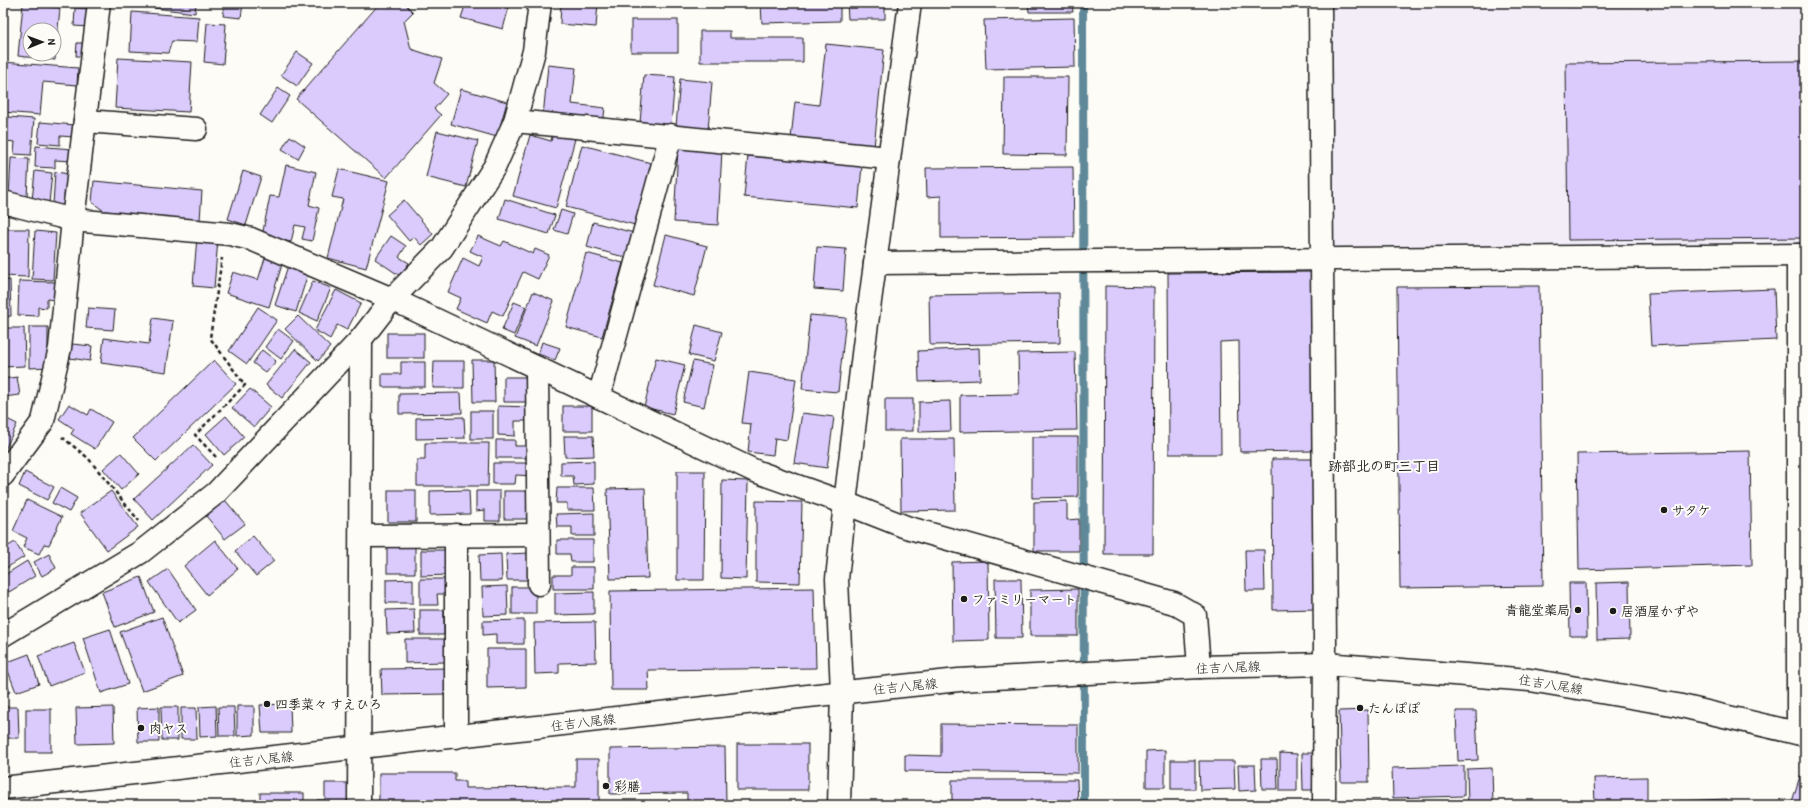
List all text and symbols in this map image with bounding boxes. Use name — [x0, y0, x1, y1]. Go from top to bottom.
north arrow — [22, 22, 62, 62]
text: N — [45, 39, 59, 45]
district label: 跡部北の町三丁目 — [1328, 456, 1440, 475]
place label: サタケ — [1672, 501, 1710, 519]
marker: サタケ — [1659, 505, 1669, 515]
place label: ファミリーマート — [972, 590, 1077, 608]
marker: ファミリーマート — [959, 594, 969, 604]
place label: 青龍堂薬局 — [1505, 601, 1570, 619]
place label: 居酒屋かずや — [1621, 602, 1699, 620]
marker: 青龍堂薬局 — [1573, 605, 1583, 615]
marker: 居酒屋かずや — [1608, 606, 1618, 616]
street label: 住吉八尾線 — [1195, 657, 1262, 677]
street label: 住吉八尾線 — [1517, 670, 1585, 698]
street label: 住吉八尾線 — [872, 674, 939, 698]
place label: 四季菜々 すえひろ — [275, 695, 382, 713]
marker: 四季菜々 すえひろ — [262, 699, 272, 709]
place label: たんぽぽ — [1368, 699, 1420, 717]
marker: たんぽぽ — [1355, 703, 1365, 713]
street label: 住吉八尾線 — [550, 709, 617, 735]
place label: 肉ヤス — [149, 719, 188, 737]
marker: 肉ヤス — [136, 723, 146, 733]
street label: 住吉八尾線 — [228, 747, 295, 771]
place label: 彩膳 — [614, 777, 640, 795]
marker: 彩膳 — [601, 781, 611, 791]

